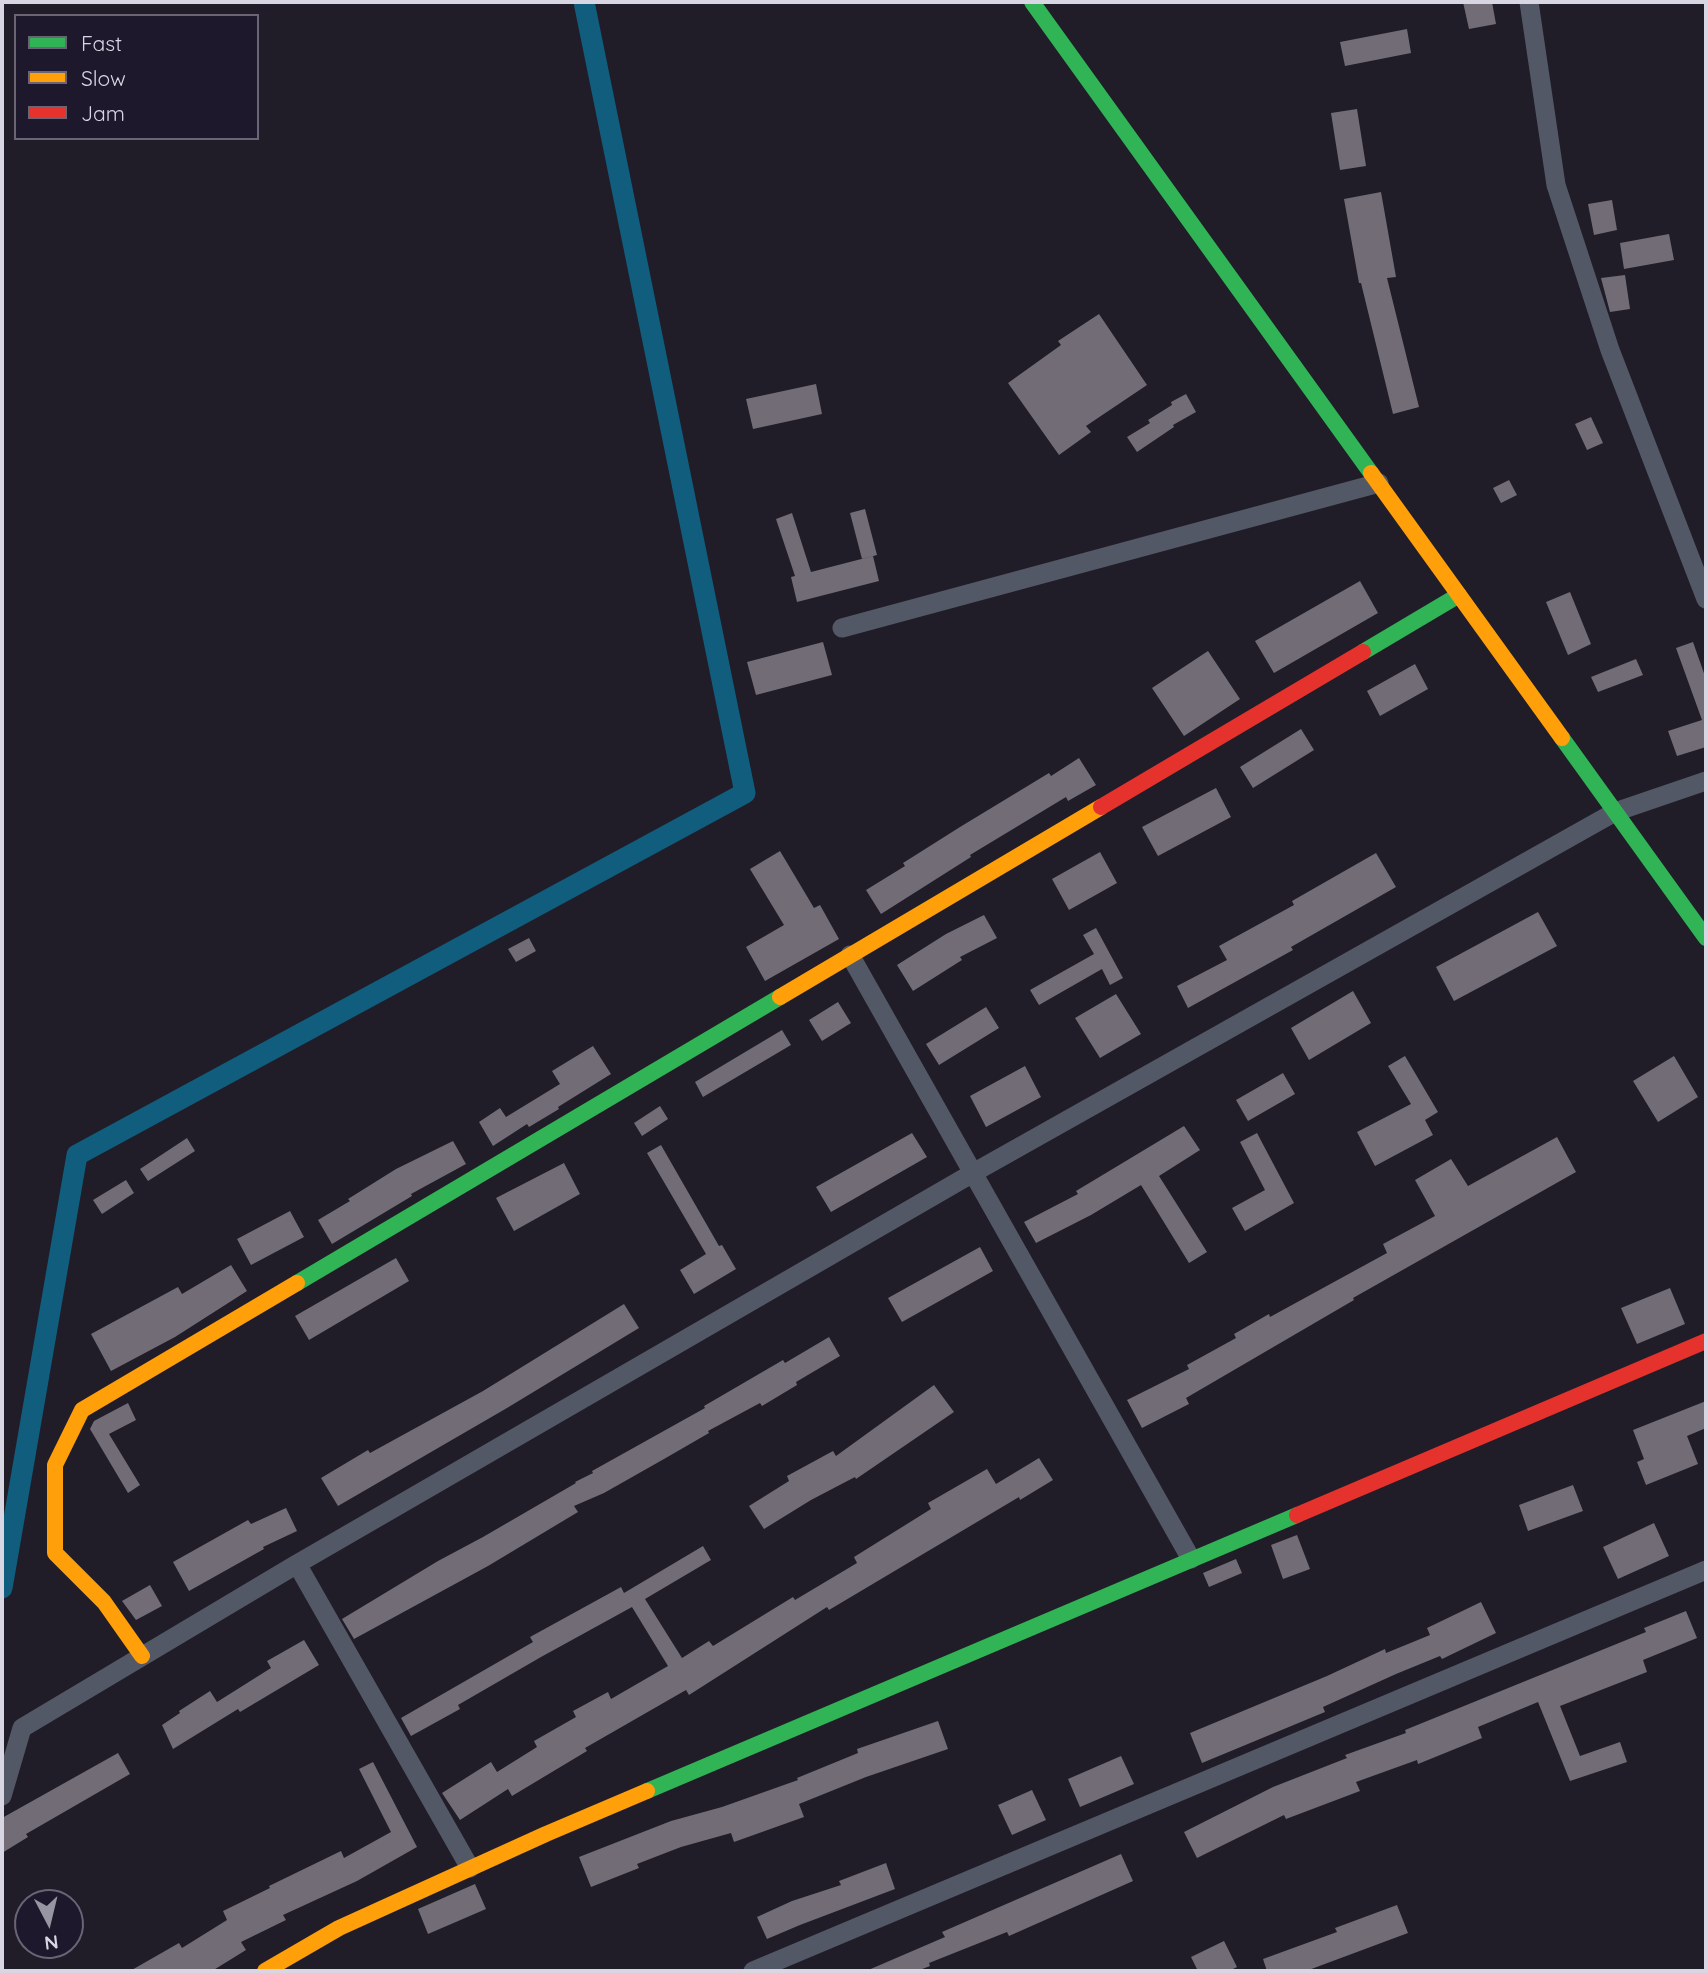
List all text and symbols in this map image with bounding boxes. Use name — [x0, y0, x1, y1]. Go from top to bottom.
legend — [14, 14, 259, 140]
text: Fast — [81, 30, 122, 56]
text: Slow — [81, 65, 126, 91]
text: Jam — [81, 100, 125, 126]
north arrow — [14, 1889, 84, 1959]
text: N — [43, 1930, 60, 1956]

